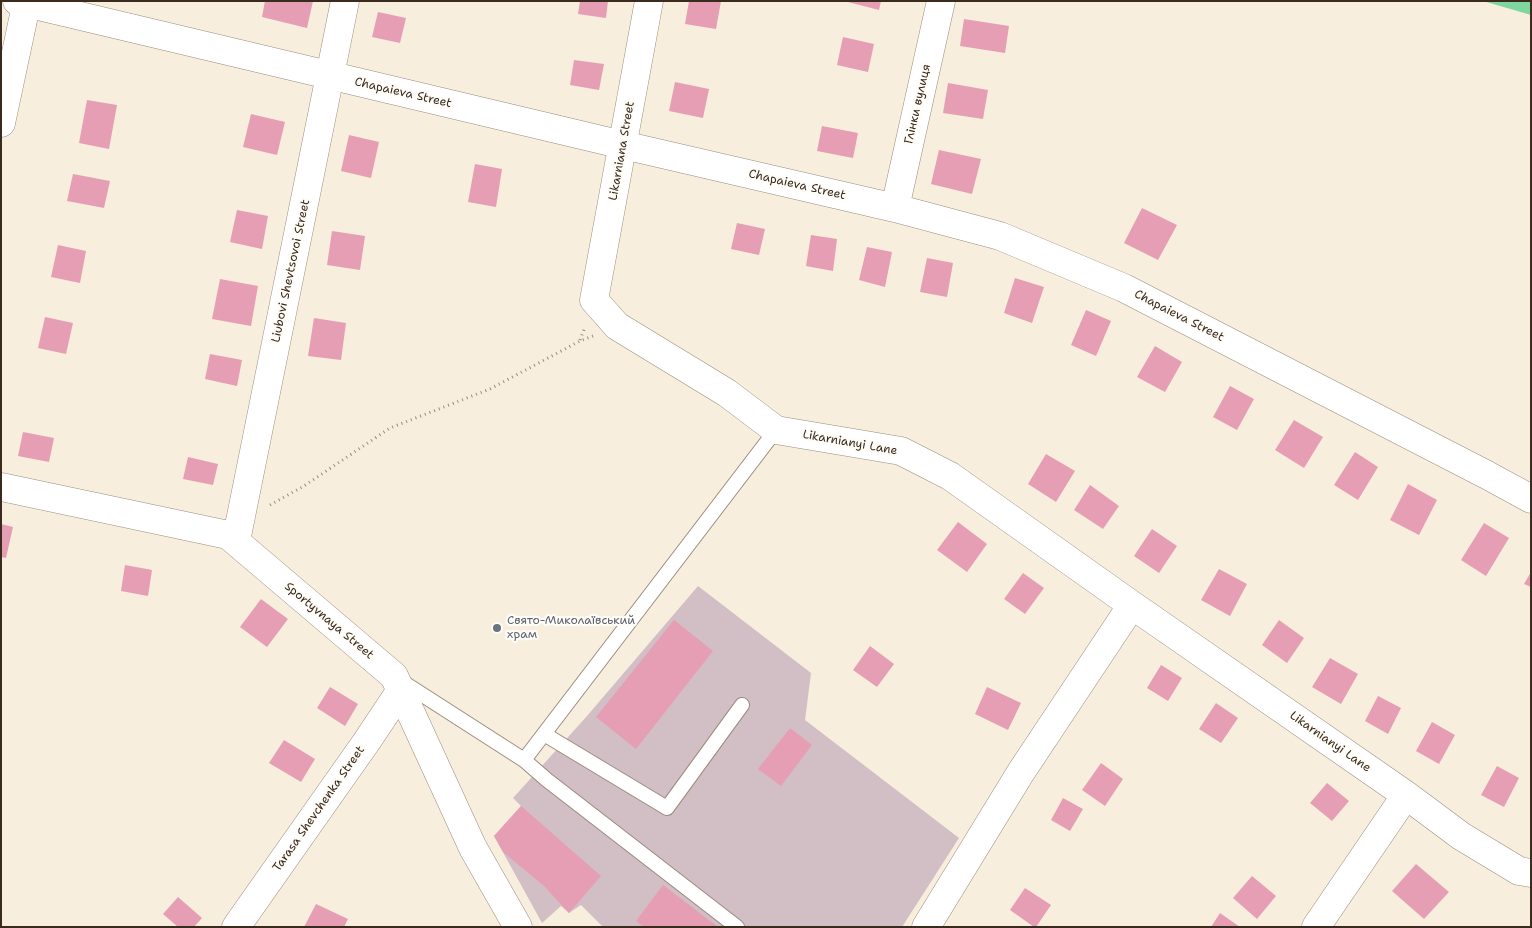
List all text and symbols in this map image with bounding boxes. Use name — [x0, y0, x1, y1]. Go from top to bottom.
street label: Глінки вулиця — [902, 63, 934, 145]
street label: Chapaieva Street — [353, 75, 453, 111]
street label: Likarniana Street — [606, 100, 638, 202]
street label: Chapaieva Street — [747, 167, 847, 203]
street label: Liubovi Shevtsovoi Street — [269, 198, 313, 344]
street label: Chapaieva Street — [1132, 287, 1226, 345]
street label: Likarnianyi Lane — [802, 428, 898, 458]
street label: Sportyvnaya Street — [281, 579, 377, 663]
place label: Свято-Миколаївський храм — [507, 614, 635, 642]
marker: Свято-Миколаївський храм — [491, 622, 503, 634]
street label: Likarnianyi Lane — [1287, 709, 1373, 775]
street label: Tarasa Shevchenka Street — [270, 743, 368, 875]

